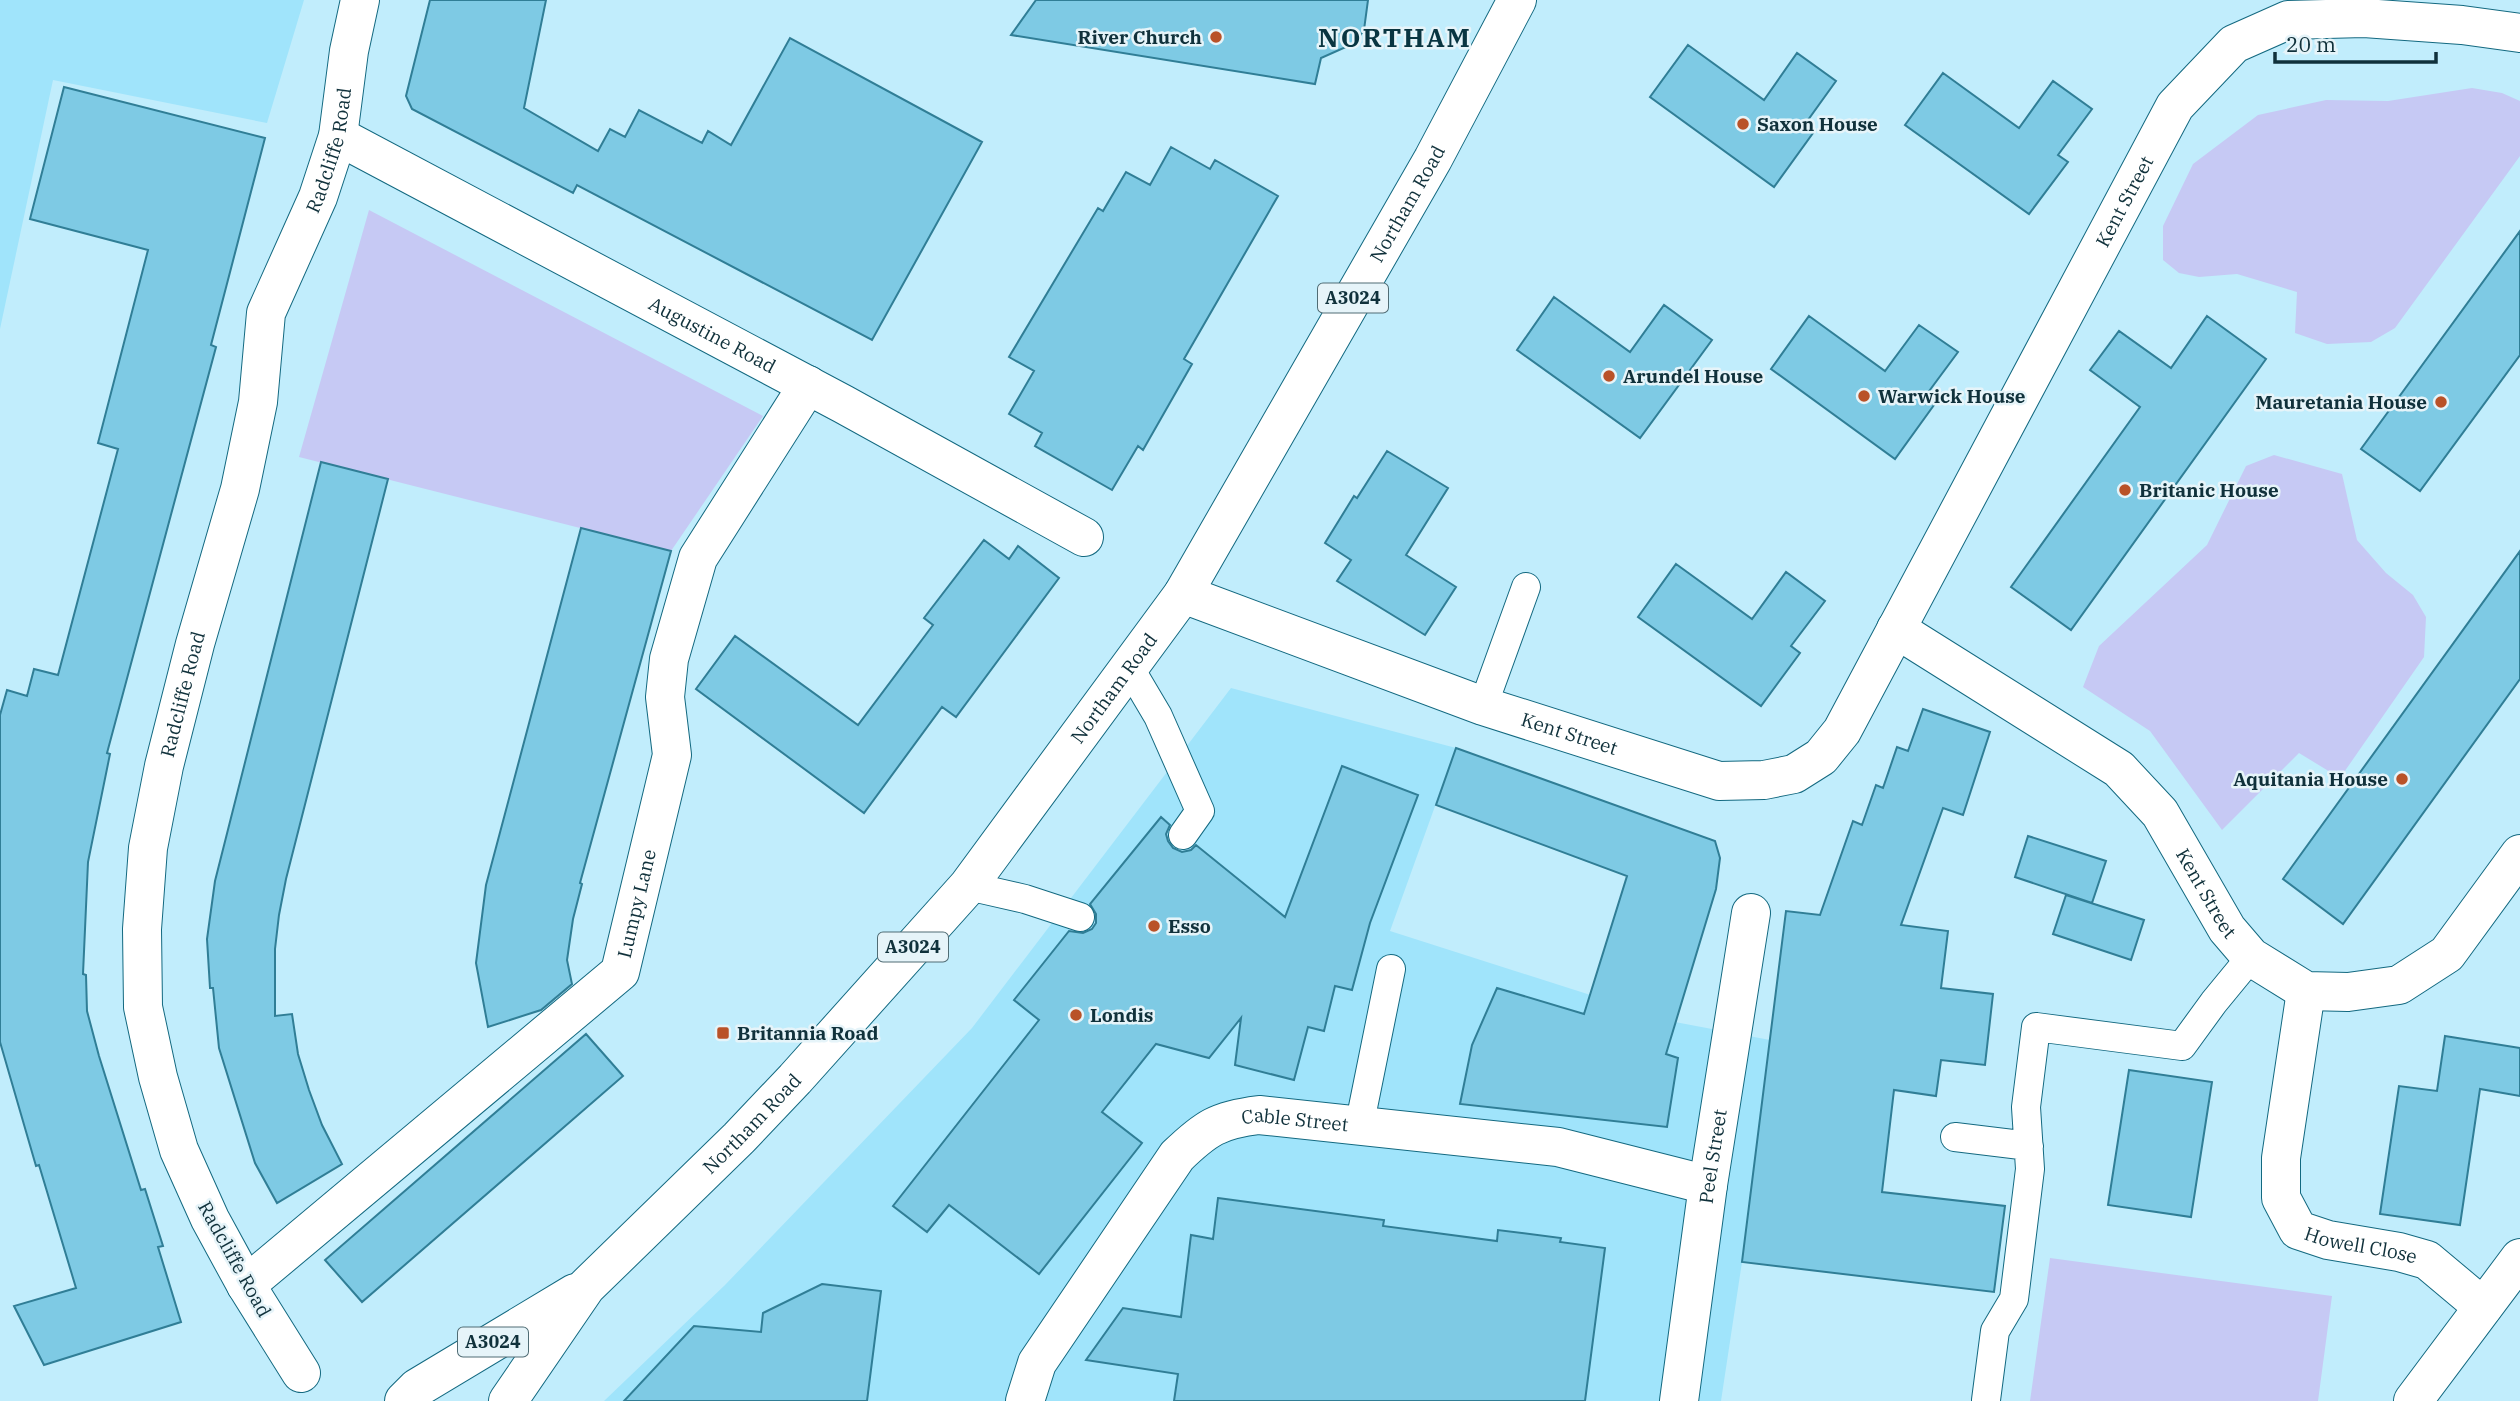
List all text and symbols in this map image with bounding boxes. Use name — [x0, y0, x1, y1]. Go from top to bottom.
district label: NORTHAM — [1318, 20, 1472, 54]
scale bar — [2275, 21, 2436, 65]
place label: River Church — [1078, 25, 1202, 49]
marker: River Church — [1208, 29, 1224, 45]
text: 20 m — [2286, 30, 2336, 58]
street label: Radcliffe Road — [300, 86, 356, 217]
place label: Saxon House — [1757, 112, 1878, 136]
marker: Saxon House — [1735, 116, 1751, 132]
street label: Northam Road — [1364, 141, 1450, 266]
street label: Kent Street — [2090, 151, 2158, 251]
road number: A3024 — [1318, 284, 1388, 312]
street label: Augustine Road — [645, 291, 780, 378]
place label: Arundel House — [1623, 364, 1764, 388]
marker: Arundel House — [1601, 368, 1617, 384]
place label: Warwick House — [1878, 384, 2026, 408]
marker: Warwick House — [1856, 388, 1872, 404]
place label: Mauretania House — [2255, 390, 2427, 414]
marker: Mauretania House — [2433, 394, 2449, 410]
place label: Britanic House — [2139, 478, 2279, 502]
marker: Britanic House — [2117, 482, 2133, 498]
street label: Radcliffe Road — [155, 628, 210, 760]
street label: Northam Road — [1065, 628, 1162, 748]
street label: Kent Street — [1518, 707, 1621, 760]
place label: Aquitania House — [2233, 767, 2388, 791]
marker: Aquitania House — [2394, 771, 2410, 787]
street label: Kent Street — [2171, 844, 2242, 944]
street label: Lumpy Lane — [612, 847, 661, 960]
place label: Esso — [1168, 914, 1211, 938]
marker: Esso — [1146, 918, 1162, 934]
road number: A3024 — [878, 932, 948, 962]
place label: Londis — [1090, 1003, 1153, 1027]
marker: Londis — [1068, 1007, 1084, 1023]
place label: Britannia Road — [737, 1021, 878, 1045]
marker: Britannia Road — [715, 1025, 731, 1041]
street label: Northam Road — [698, 1068, 806, 1179]
street label: Cable Street — [1239, 1103, 1350, 1137]
street label: Peel Street — [1694, 1107, 1732, 1205]
street label: Radcliffe Road — [193, 1197, 277, 1321]
street label: Howell Close — [2301, 1221, 2420, 1269]
road number: A3024 — [458, 1328, 528, 1357]

